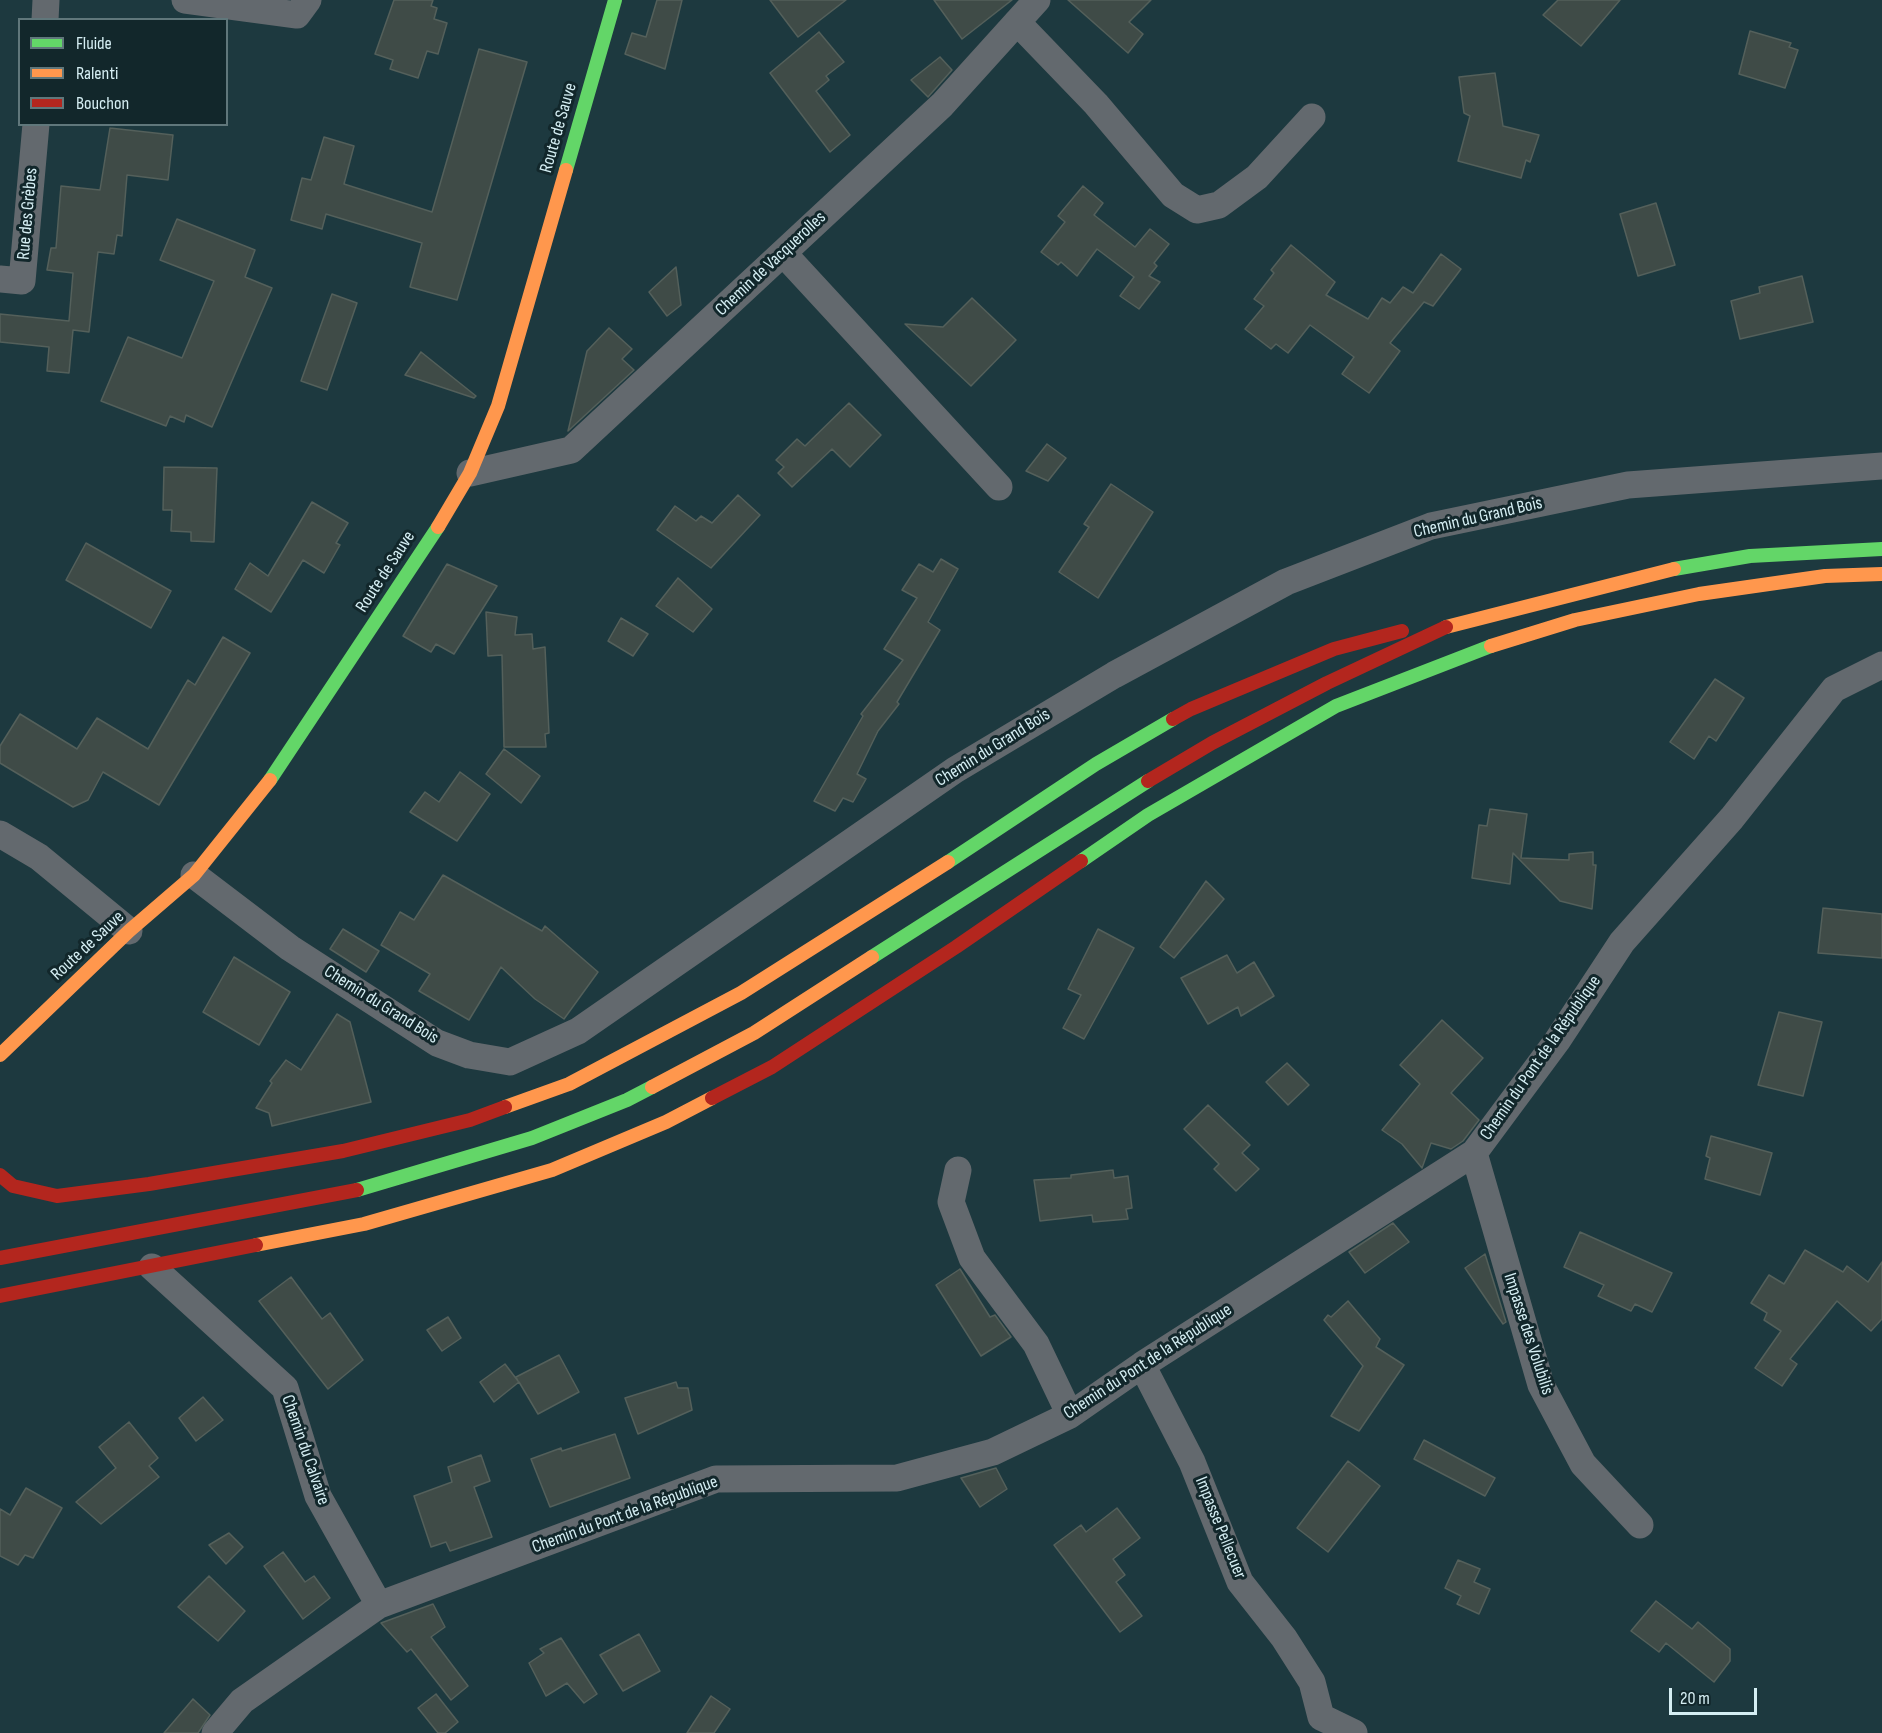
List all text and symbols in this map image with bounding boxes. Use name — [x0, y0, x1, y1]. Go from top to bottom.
legend — [18, 18, 228, 126]
text: Fluide — [76, 33, 112, 54]
text: Ralenti — [76, 63, 118, 84]
street label: Route de Sauve — [536, 81, 582, 175]
text: Bouchon — [76, 93, 129, 114]
street label: Rue des Grèbes — [13, 167, 43, 261]
street label: Chemin de Vacquerolles — [711, 207, 831, 321]
street label: Chemin du Grand Bois — [1412, 493, 1544, 543]
street label: Route de Sauve — [352, 527, 420, 617]
street label: Chemin du Grand Bois — [932, 704, 1054, 792]
street label: Route de Sauve — [47, 907, 129, 985]
street label: Chemin du Grand Bois — [320, 961, 442, 1049]
street label: Chemin du Pont de la République — [1476, 971, 1606, 1145]
street label: Impasse des Volubilis — [1498, 1270, 1558, 1398]
street label: Chemin du Pont de la République — [1060, 1300, 1236, 1424]
street label: Chemin du Calvaire — [276, 1392, 334, 1508]
street label: Chemin du Pont de la République — [529, 1471, 721, 1559]
street label: Impasse Pellecuer — [1190, 1474, 1250, 1582]
scale bar — [1672, 1676, 1760, 1714]
text: 20 m — [1680, 1688, 1710, 1709]

